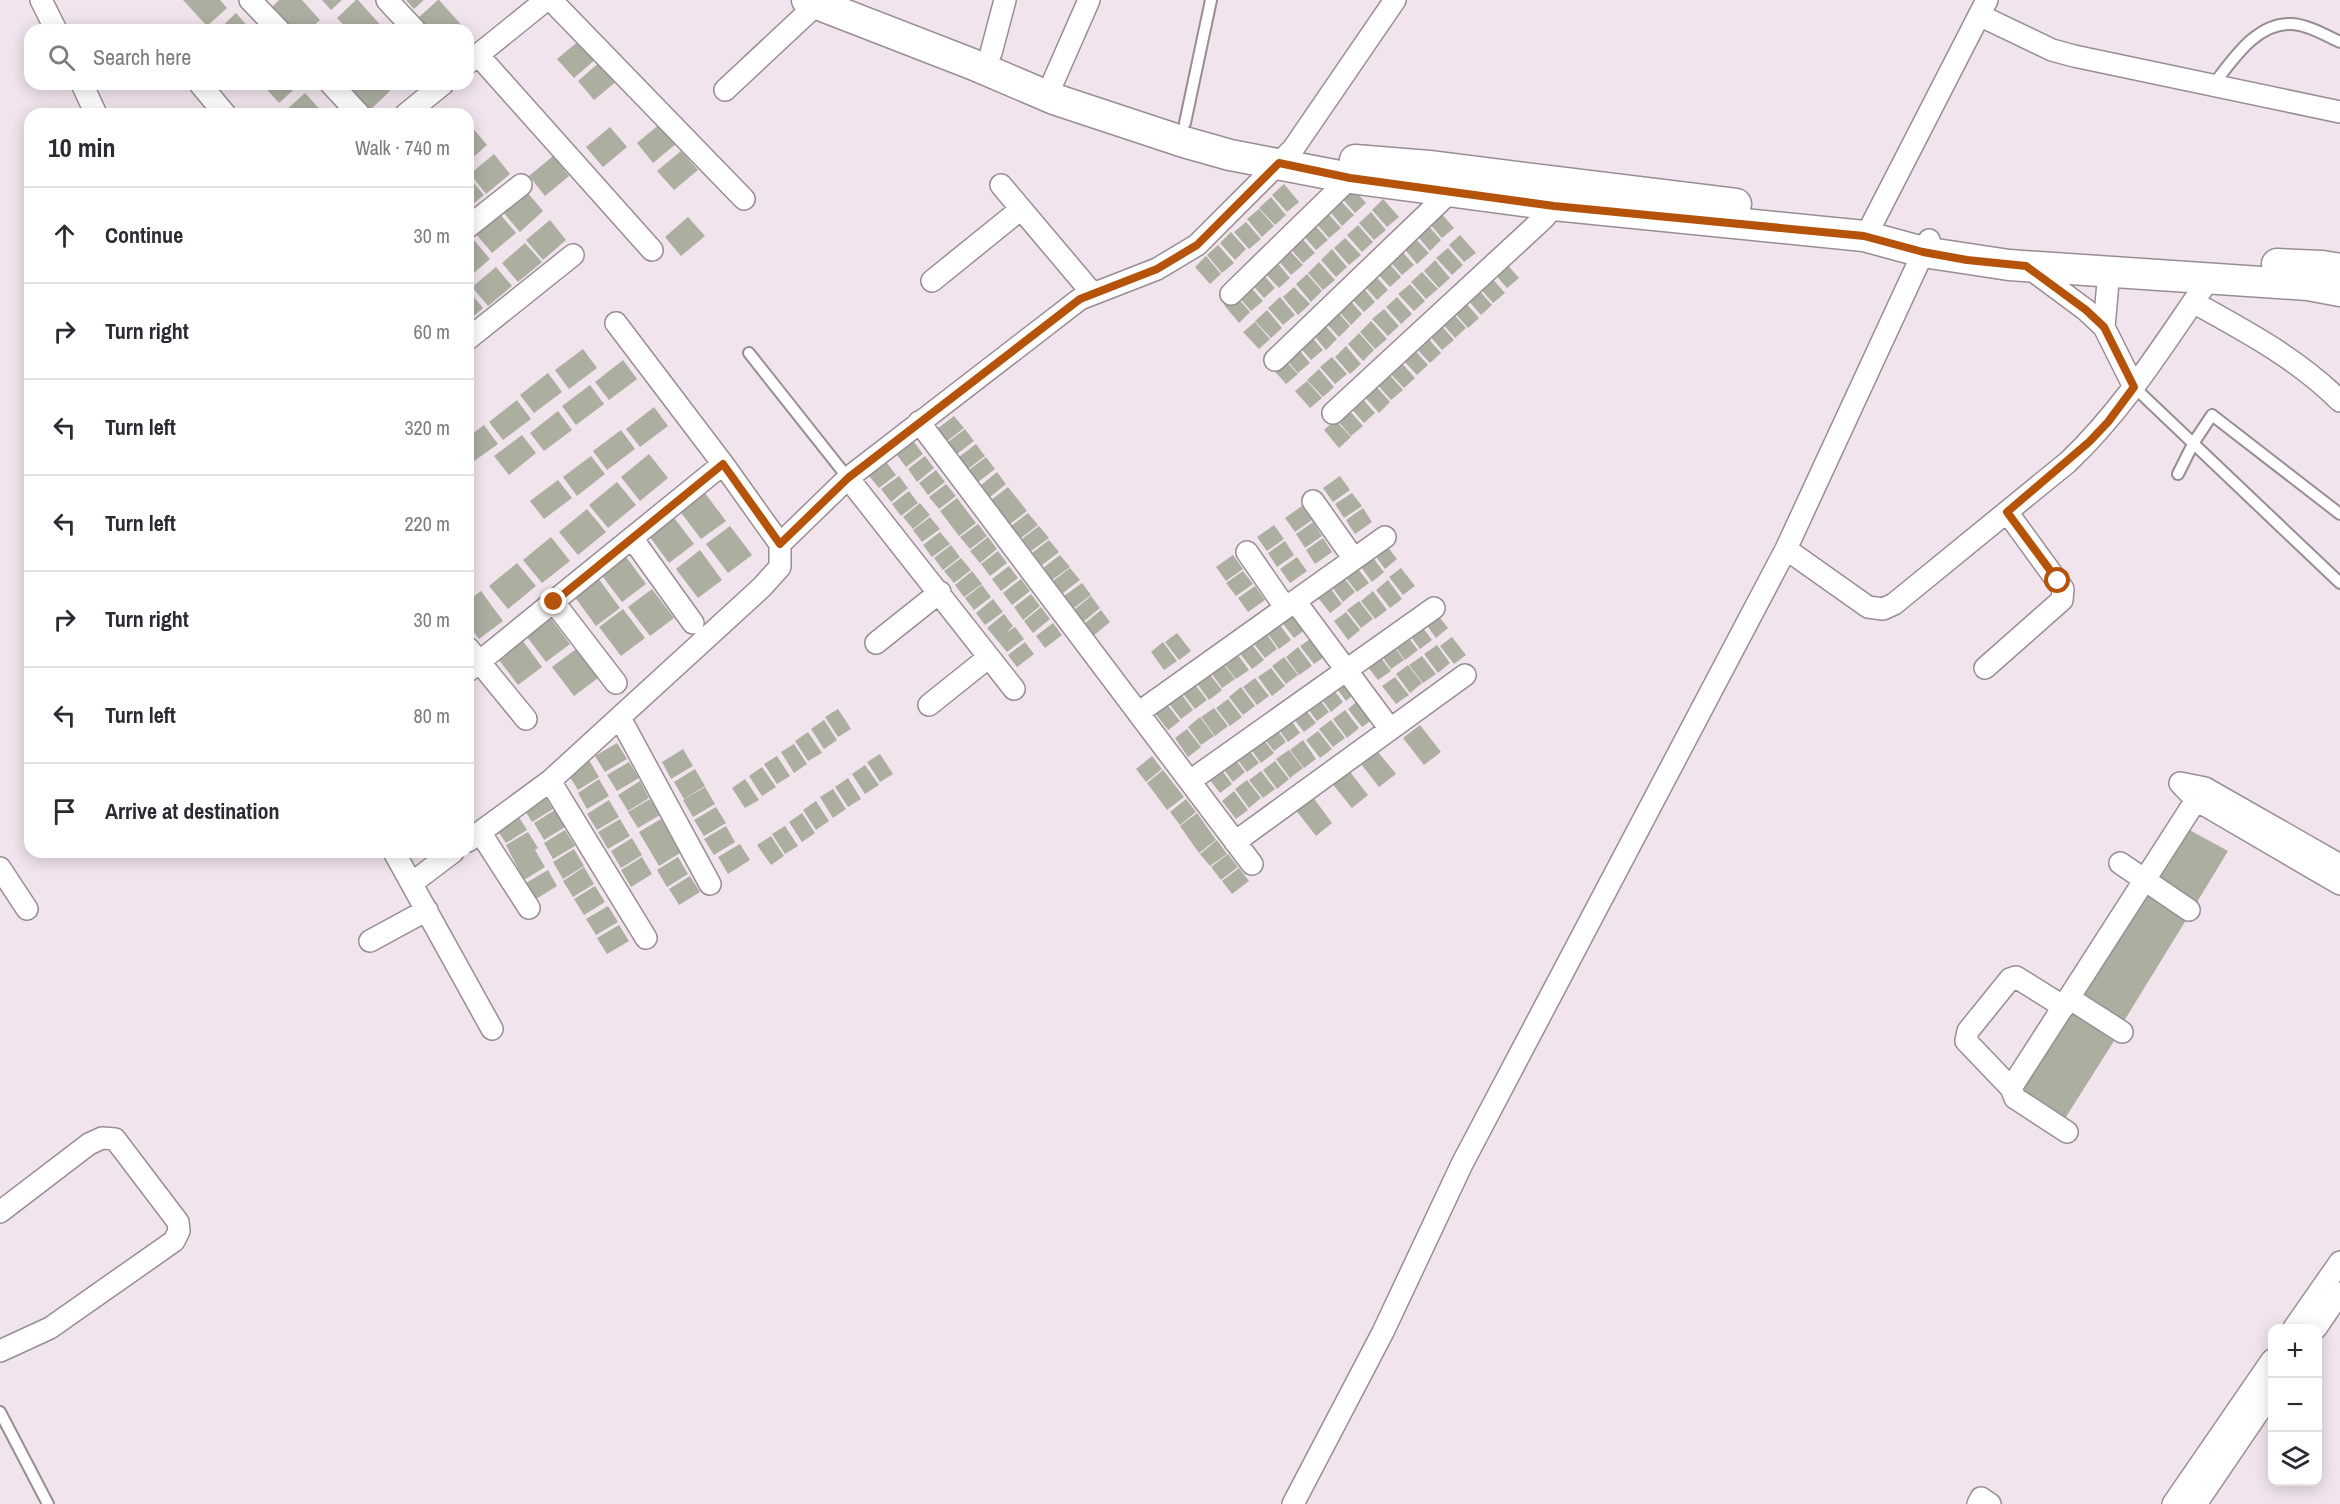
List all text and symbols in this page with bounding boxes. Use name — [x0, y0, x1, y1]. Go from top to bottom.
search box — [24, 24, 474, 90]
icon: search — [45, 41, 78, 74]
text: Search here — [93, 42, 191, 72]
text: 10 min — [48, 130, 116, 165]
text: Walk · 740 m — [355, 134, 450, 161]
icon: ahead — [48, 219, 81, 252]
text: Continue — [105, 220, 183, 250]
text: 30 m — [414, 222, 450, 249]
icon: right — [48, 315, 81, 348]
text: Turn right — [105, 316, 189, 346]
text: 60 m — [414, 318, 450, 345]
icon: left — [48, 411, 81, 444]
text: Turn left — [105, 412, 176, 442]
text: 320 m — [404, 414, 450, 441]
icon: left — [48, 507, 81, 540]
text: Turn left — [105, 508, 176, 538]
text: 220 m — [404, 510, 450, 537]
route start — [2044, 567, 2070, 593]
route end — [540, 588, 566, 614]
icon: right — [48, 603, 81, 636]
text: Turn right — [105, 604, 189, 634]
text: 30 m — [414, 606, 450, 633]
icon: left — [48, 699, 81, 732]
text: Turn left — [105, 700, 176, 730]
text: 80 m — [414, 702, 450, 729]
icon: arrive — [48, 795, 81, 828]
text: Arrive at destination — [105, 796, 279, 826]
map controls — [2268, 1324, 2322, 1486]
button: + — [2268, 1324, 2322, 1378]
button: − — [2268, 1378, 2322, 1432]
button: layers — [2268, 1432, 2322, 1486]

